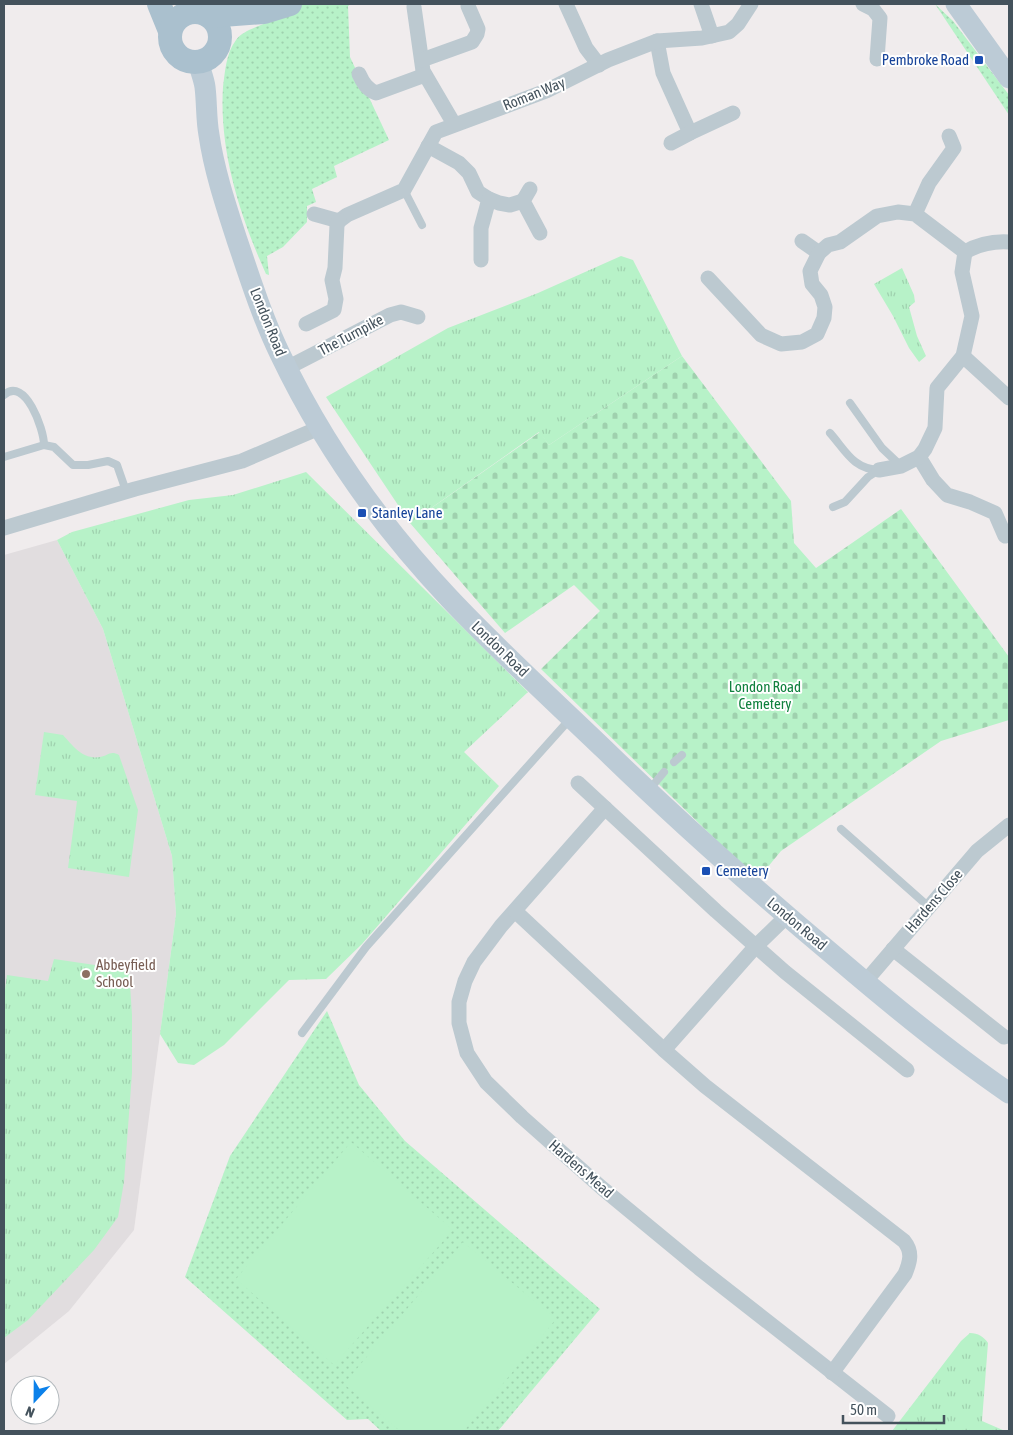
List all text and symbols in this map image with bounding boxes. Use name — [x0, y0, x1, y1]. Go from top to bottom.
place label: Pembroke Road — [882, 51, 969, 68]
marker: Pembroke Road — [973, 54, 985, 66]
street label: Roman Way — [500, 73, 567, 114]
street label: London Road — [247, 285, 290, 358]
street label: The Turnpike — [315, 310, 386, 359]
place label: Stanley Lane — [372, 504, 443, 521]
marker: Stanley Lane — [356, 507, 368, 519]
street label: London Road — [468, 617, 532, 680]
park label: London Road Cemetery — [729, 678, 801, 712]
place label: Cemetery — [716, 862, 769, 879]
marker: Cemetery — [700, 865, 712, 877]
street label: Hardens Close — [901, 865, 966, 936]
street label: London Road — [764, 894, 830, 953]
place label: Abbeyfield School — [96, 956, 156, 990]
marker: Abbeyfield School — [80, 968, 92, 980]
street label: Hardens Mead — [546, 1136, 617, 1201]
north arrow — [10, 1375, 60, 1425]
scale bar — [843, 1392, 944, 1424]
text: 50 m — [850, 1401, 877, 1418]
text: N — [23, 1403, 37, 1421]

